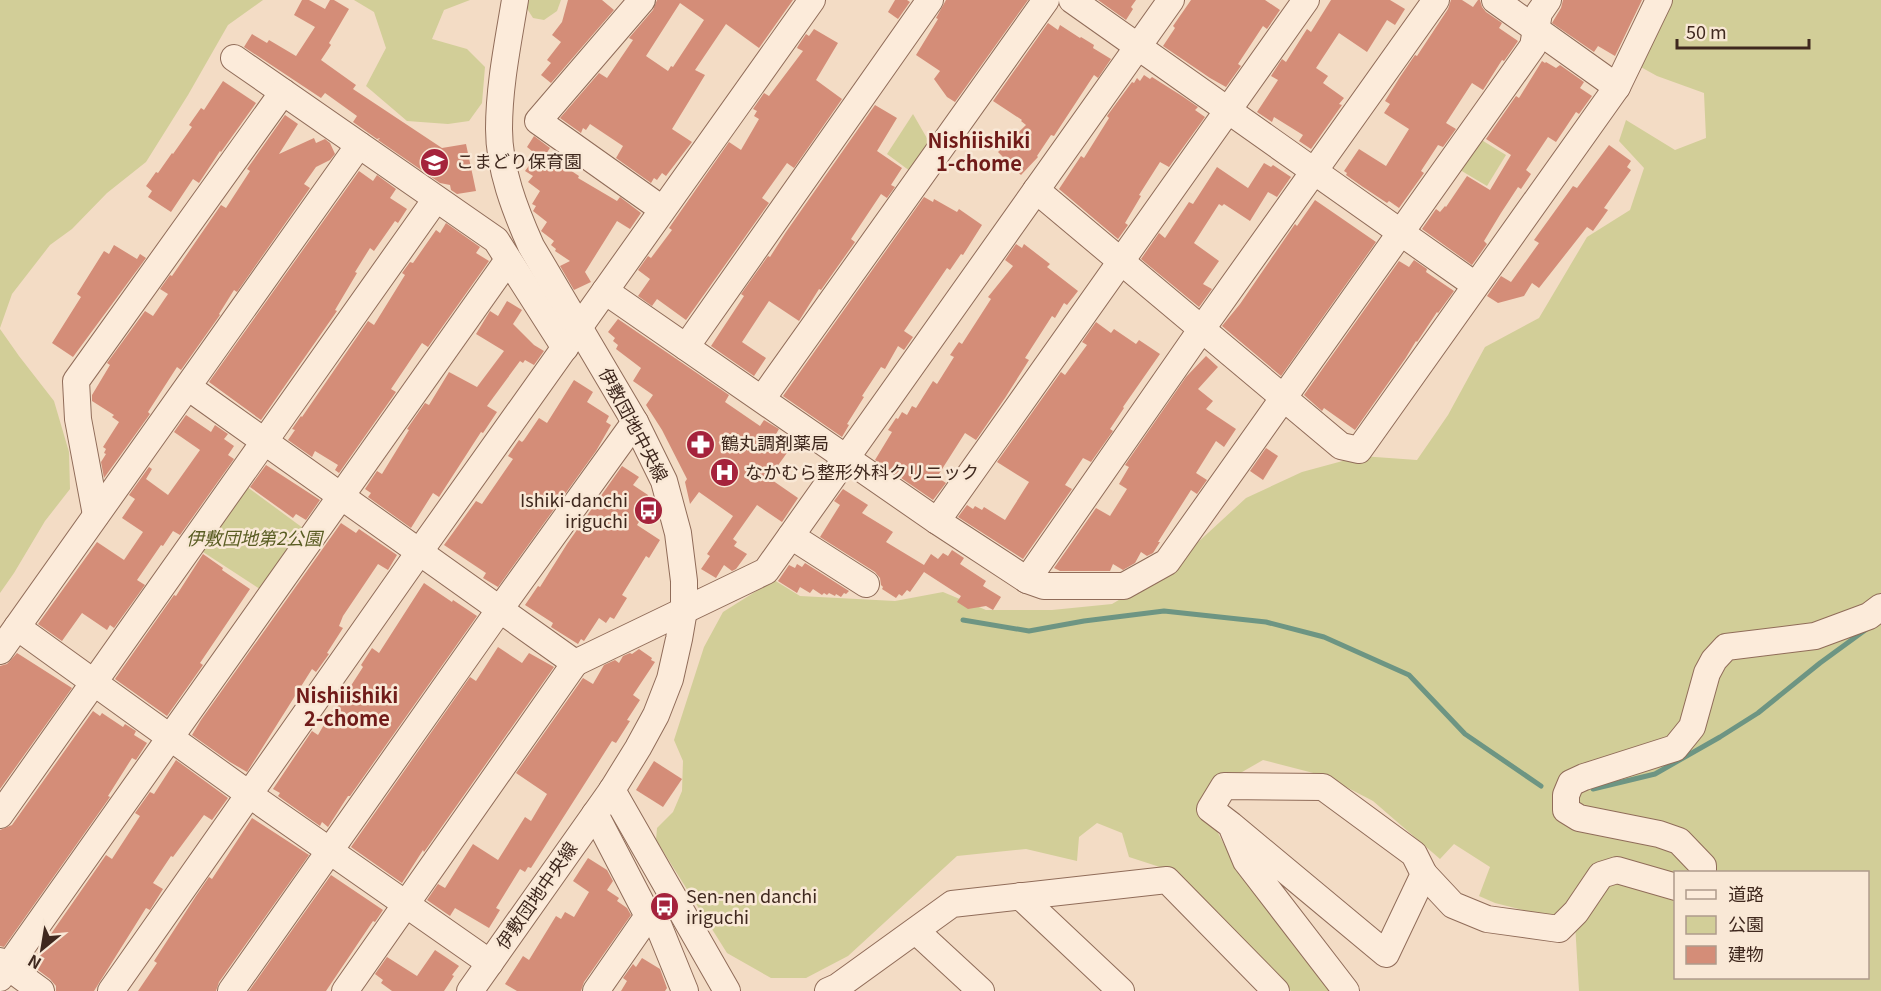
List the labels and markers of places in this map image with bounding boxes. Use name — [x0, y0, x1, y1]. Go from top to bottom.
school or university icon: こまどり保育園 — [419, 146, 451, 178]
place label: こまどり保育園 — [456, 147, 582, 173]
pharmacy icon: 鶴丸調剤薬局 — [684, 428, 716, 460]
place label: 鶴丸調剤薬局 — [721, 429, 829, 455]
hospital icon: なかむら整形外科クリニック — [708, 457, 740, 489]
place label: なかむら整形外科クリニック — [745, 458, 979, 484]
place label: Ishiki-danchi iriguchi — [520, 486, 628, 533]
bus stop icon: Ishiki-danchi iriguchi — [633, 495, 665, 527]
place label: Sen-nen danchi iriguchi — [686, 882, 817, 929]
bus stop icon: Sen-nen danchi iriguchi — [649, 891, 681, 923]

